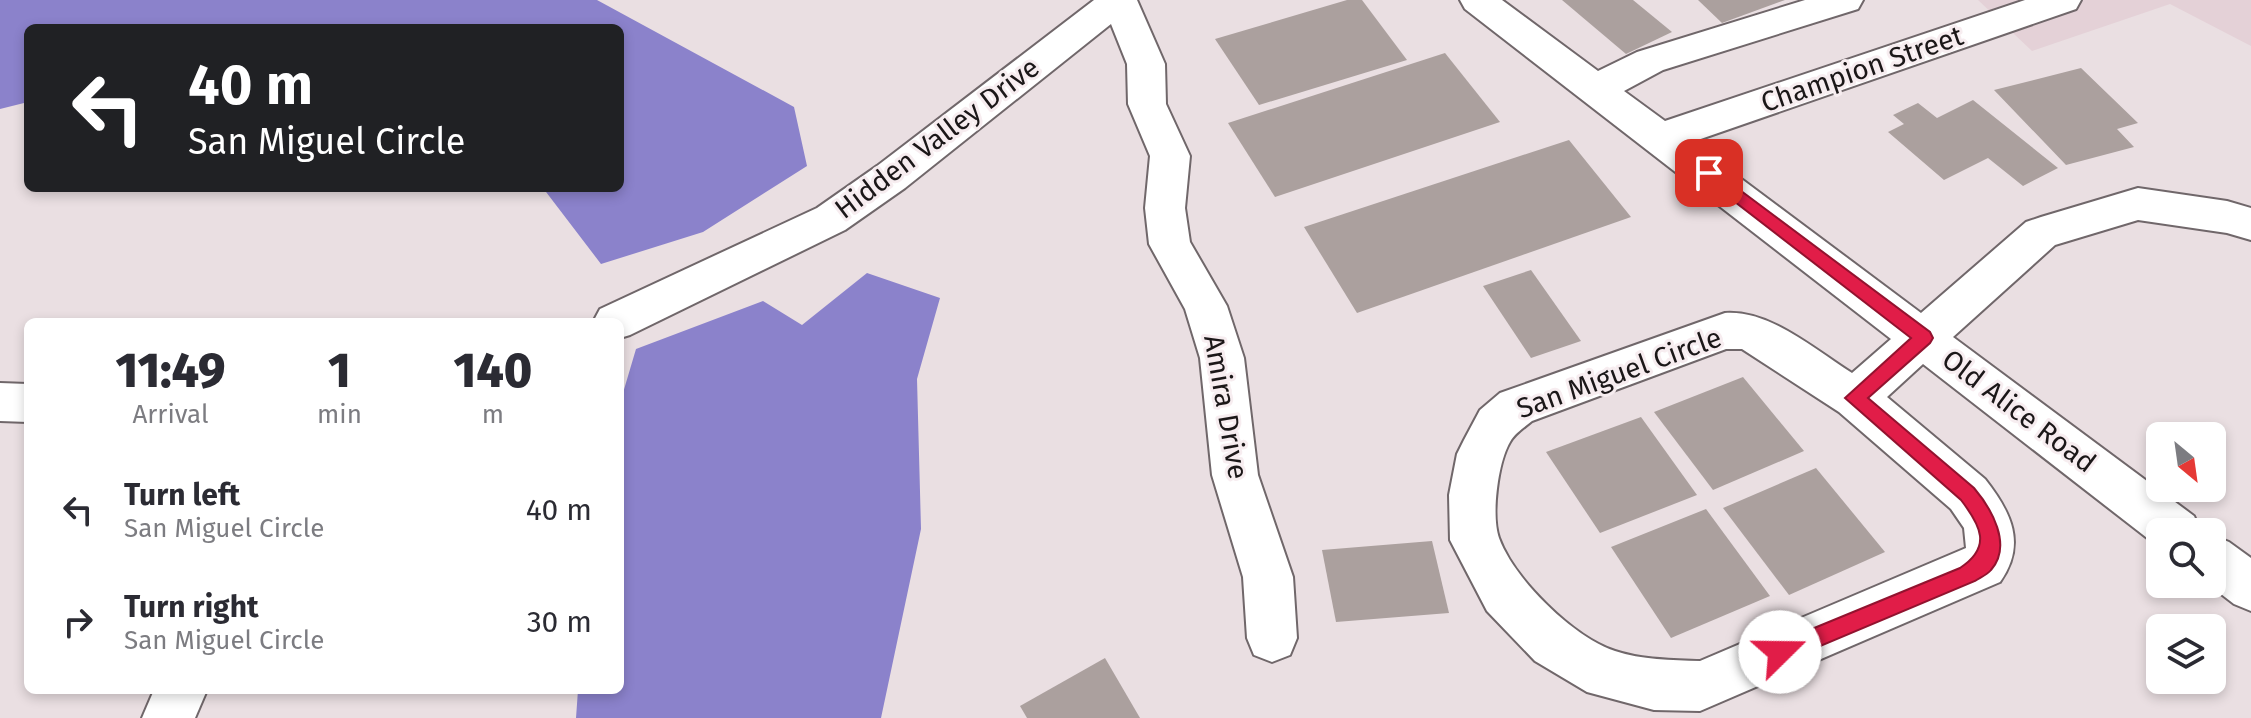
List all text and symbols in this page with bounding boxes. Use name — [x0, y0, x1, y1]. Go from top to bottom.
street label: Champion Street — [1757, 19, 1968, 119]
street label: Hidden Valley Drive — [828, 50, 1046, 226]
text: 40 m — [188, 52, 313, 119]
icon: left — [56, 56, 160, 160]
text: San Miguel Circle — [188, 120, 465, 164]
pin — [1675, 139, 1743, 207]
icon: arrive — [1687, 151, 1731, 195]
street label: San Miguel Circle — [1512, 321, 1726, 425]
street label: Amira Drive — [1197, 332, 1255, 482]
text: 11:49 — [116, 342, 225, 400]
text: 1 — [328, 342, 351, 400]
text: 140 — [454, 342, 532, 400]
street label: Old Alice Road — [1936, 343, 2102, 479]
text: Arrival — [132, 399, 209, 430]
text: min — [317, 399, 362, 430]
text: m — [482, 399, 504, 430]
north arrow — [2146, 422, 2226, 502]
map controls — [2146, 422, 2226, 694]
text: Turn left — [124, 477, 240, 513]
icon: left — [56, 488, 100, 532]
text: 40 m — [526, 492, 592, 528]
text: San Miguel Circle — [124, 513, 324, 544]
button: search — [2146, 518, 2226, 598]
text: Turn right — [124, 589, 259, 625]
icon: right — [56, 600, 100, 644]
text: 30 m — [527, 604, 592, 640]
position arrow — [1738, 610, 1822, 694]
button: layers — [2146, 614, 2226, 694]
text: San Miguel Circle — [124, 625, 324, 656]

